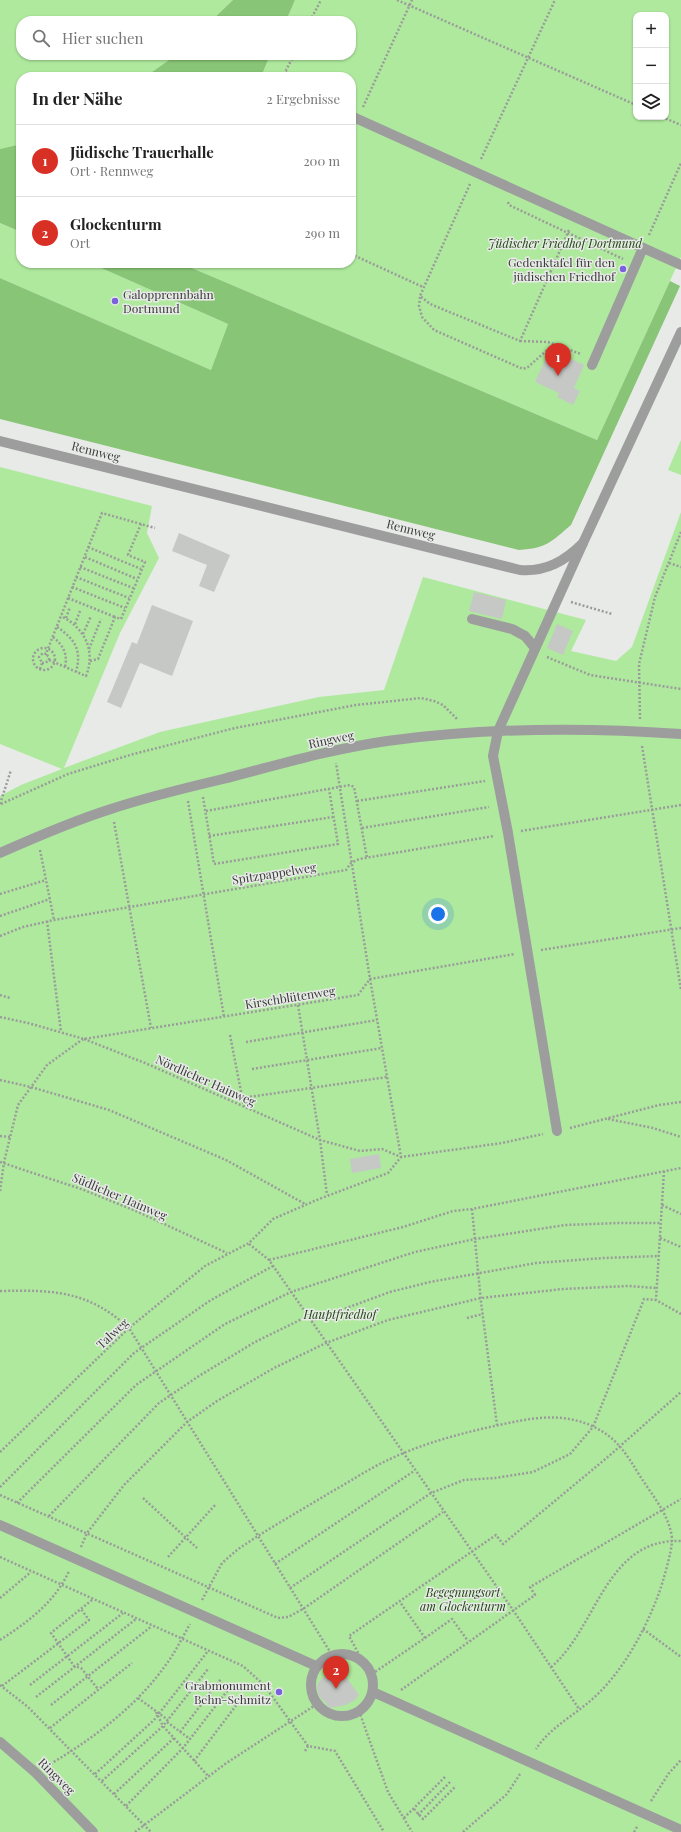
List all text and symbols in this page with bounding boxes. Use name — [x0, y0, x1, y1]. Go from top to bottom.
map controls — [633, 12, 669, 120]
button: + — [633, 12, 669, 48]
search box — [16, 16, 356, 60]
icon: search — [30, 27, 52, 49]
text: Hier suchen — [62, 28, 144, 48]
button: − — [633, 48, 669, 84]
button: layers — [633, 84, 669, 120]
text: In der Nähe — [32, 87, 123, 109]
text: 2 Ergebnisse — [266, 90, 340, 107]
text: Jüdische Trauerhalle — [70, 142, 214, 162]
text: 1 — [43, 152, 47, 169]
text: 200 m — [303, 152, 340, 169]
text: Ort · Rennweg — [70, 162, 153, 179]
text: Glockenturm — [70, 214, 161, 234]
text: 2 — [42, 224, 48, 241]
text: 290 m — [305, 224, 340, 241]
text: Ort — [70, 234, 90, 251]
park label: Jüdischer Friedhof Dortmund — [488, 235, 643, 251]
place label: Gedenktafel für den jüdischen Friedhof — [508, 254, 616, 284]
marker: Gedenktafel für den jüdischen Friedhof — [618, 264, 628, 274]
place label: Galopprennbahn Dortmund — [123, 286, 214, 316]
marker: Galopprennbahn Dortmund — [110, 296, 120, 306]
pin: 1 — [545, 343, 571, 376]
street label: Rennweg — [70, 437, 123, 465]
street label: Rennweg — [385, 515, 438, 543]
street label: Ringweg — [307, 726, 356, 752]
street label: Spitzpappelweg — [231, 858, 318, 888]
your location — [428, 904, 448, 924]
street label: Kirschblütenweg — [244, 982, 337, 1012]
street label: Nördlicher Hainweg — [153, 1051, 259, 1110]
street label: Südlicher Hainweg — [70, 1169, 170, 1223]
park label: Hauptfriedhof — [303, 1306, 379, 1322]
street label: Talweg — [93, 1314, 132, 1352]
park label: Begegnungsort am Glockenturm — [420, 1584, 506, 1614]
pin: 2 — [323, 1656, 349, 1689]
place label: Grabmonument Behn-Schmitz — [185, 1677, 272, 1707]
marker: Grabmonument Behn-Schmitz — [274, 1687, 284, 1697]
street label: Ringweg — [35, 1754, 79, 1798]

